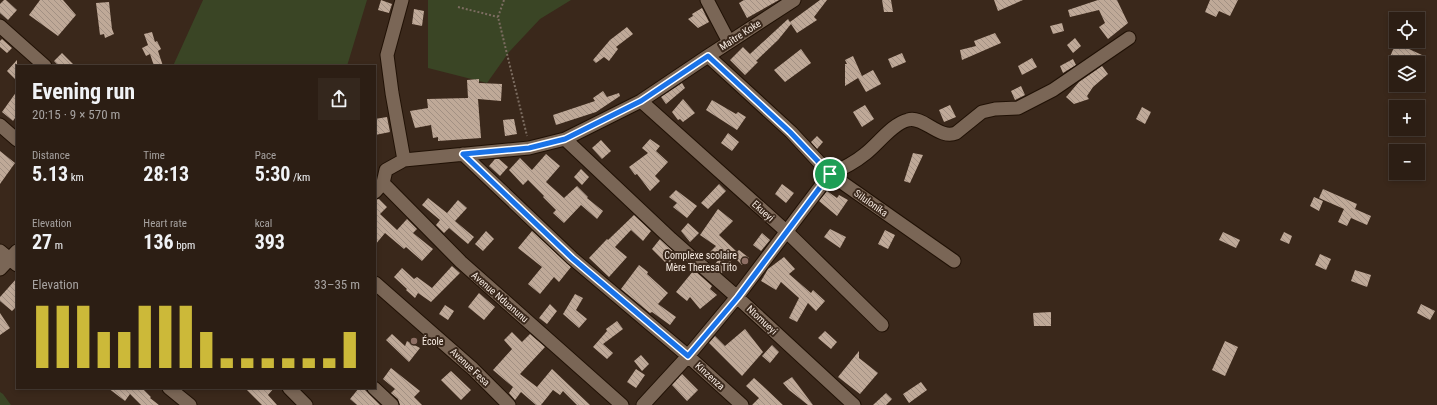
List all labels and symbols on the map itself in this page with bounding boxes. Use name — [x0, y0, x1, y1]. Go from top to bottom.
street label: Maître Koke — [717, 17, 763, 52]
pin — [813, 157, 847, 191]
street label: Silulonika — [852, 187, 890, 219]
street label: Ekueyi — [750, 198, 776, 224]
place label: Complexe scolaire Mère Theresa Tito — [664, 250, 737, 273]
marker: Complexe scolaire Mère Theresa Tito — [740, 256, 750, 266]
street label: Avenue Nduanunu — [470, 269, 531, 325]
street label: Ntomueyi — [745, 303, 779, 337]
place label: École — [422, 335, 444, 347]
marker: École — [409, 336, 419, 346]
street label: Avenue Fesa — [448, 346, 492, 388]
street label: Kinzenza — [693, 360, 727, 392]

